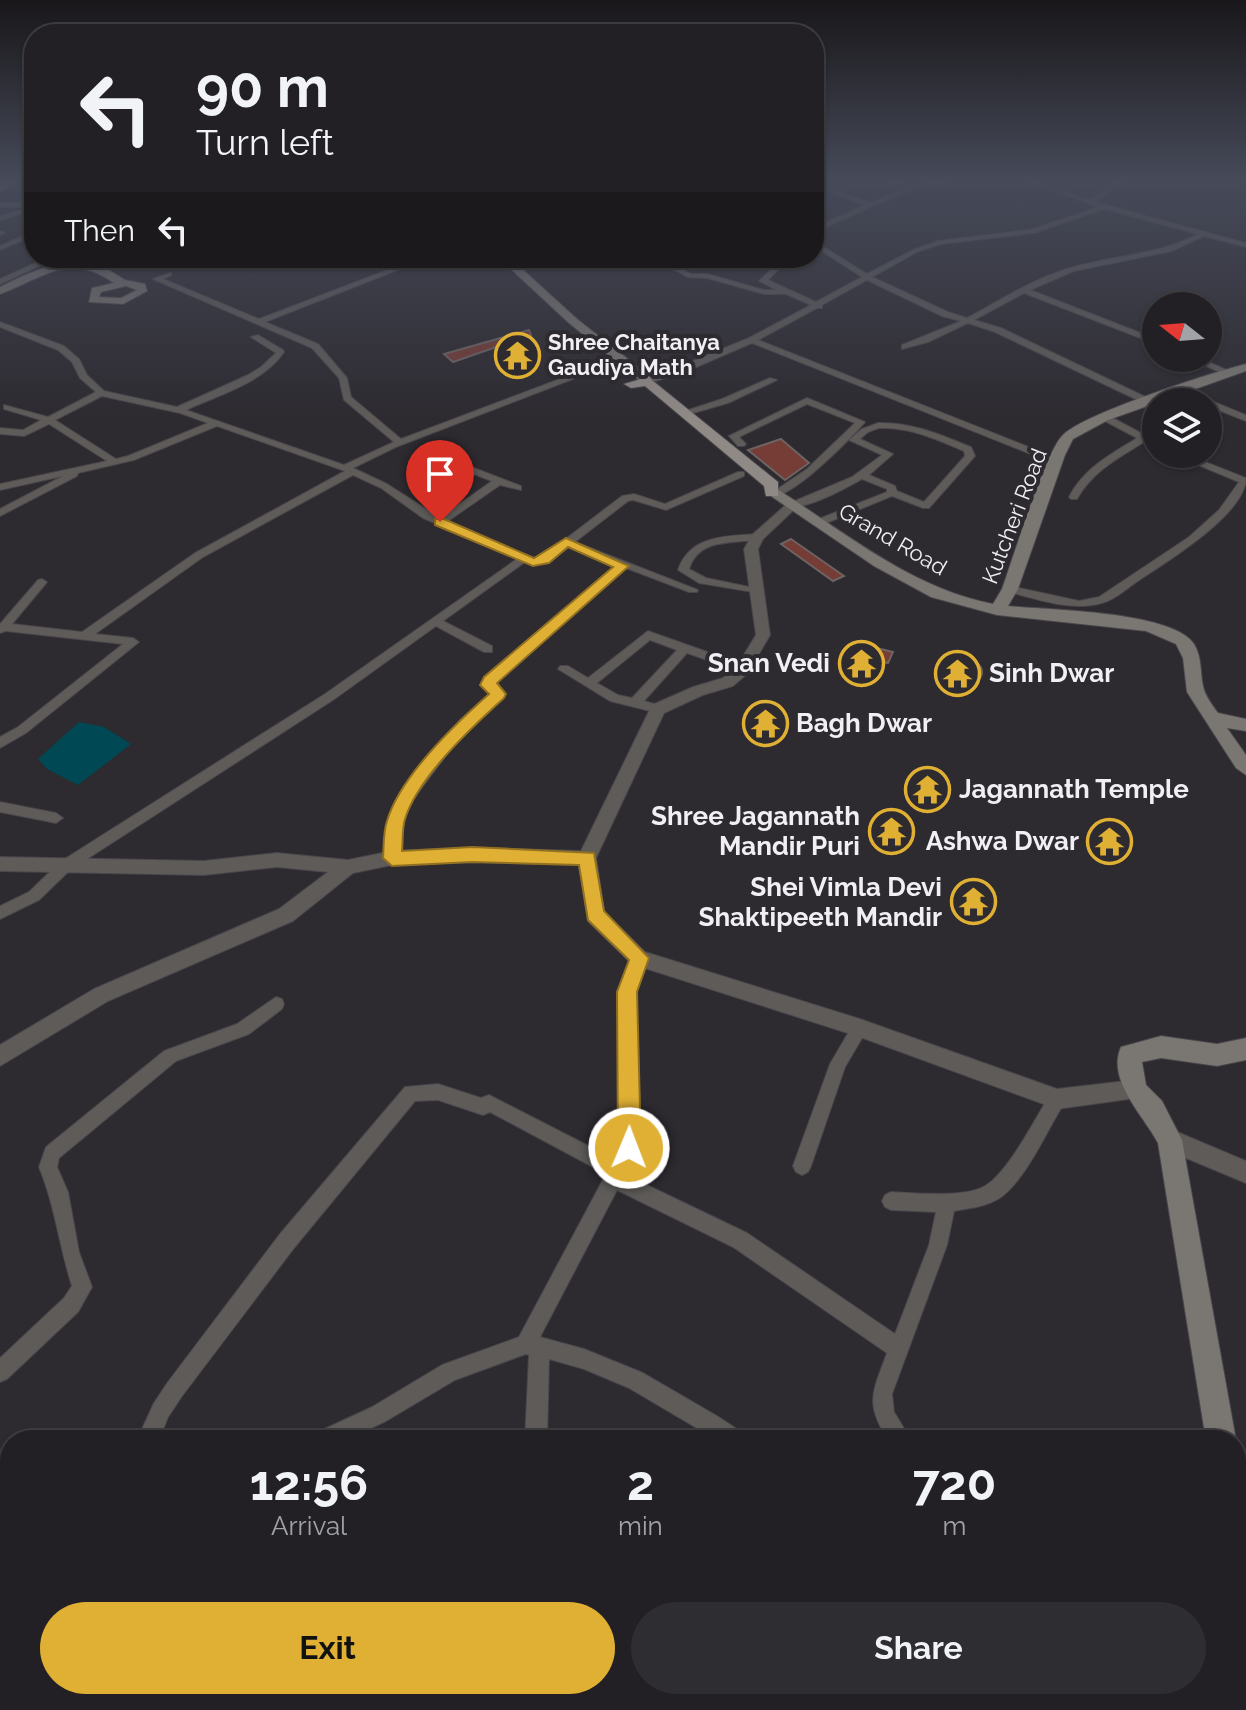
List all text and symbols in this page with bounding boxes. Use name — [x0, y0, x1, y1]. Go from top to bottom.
text: 90 m — [196, 54, 329, 120]
icon: left — [64, 56, 168, 160]
text: Turn left — [196, 121, 334, 163]
icon: left — [151, 208, 195, 252]
text: Then — [64, 213, 135, 248]
north arrow — [1142, 292, 1222, 372]
map controls — [1142, 292, 1222, 468]
place label: Shree Chaitanya Gaudiya Math — [548, 329, 720, 380]
temple icon: Shree Chaitanya Gaudiya Math — [493, 331, 541, 379]
button: layers — [1142, 388, 1222, 468]
pin — [406, 440, 474, 522]
street label: Kutcheri Road — [976, 445, 1052, 587]
icon: arrive — [418, 452, 462, 496]
street label: Grand Road — [834, 498, 952, 580]
temple icon: Snan Vedi — [837, 639, 885, 687]
place label: Snan Vedi — [708, 648, 830, 678]
temple icon: Sinh Dwar — [934, 649, 982, 697]
place label: Sinh Dwar — [989, 658, 1114, 688]
temple icon: Bagh Dwar — [741, 699, 789, 747]
place label: Bagh Dwar — [796, 708, 932, 738]
temple icon: Jagannath Temple — [904, 765, 952, 813]
place label: Jagannath Temple — [959, 774, 1189, 804]
place label: Shree Jagannath Mandir Puri — [651, 801, 860, 861]
temple icon: Shree Jagannath Mandir Puri — [867, 807, 915, 855]
temple icon: Ashwa Dwar — [1086, 817, 1134, 865]
place label: Ashwa Dwar — [926, 826, 1079, 856]
place label: Shei Vimla Devi Shaktipeeth Mandir — [699, 872, 942, 932]
temple icon: Shei Vimla Devi Shaktipeeth Mandir — [949, 878, 997, 926]
position arrow — [587, 1106, 671, 1190]
text: 12:56 — [250, 1455, 368, 1511]
text: 2 — [627, 1455, 654, 1511]
text: 720 — [913, 1455, 996, 1511]
text: Arrival — [271, 1511, 347, 1541]
text: min — [618, 1511, 663, 1541]
text: m — [942, 1511, 966, 1541]
button: Exit — [40, 1602, 615, 1694]
button: Share — [631, 1602, 1206, 1694]

